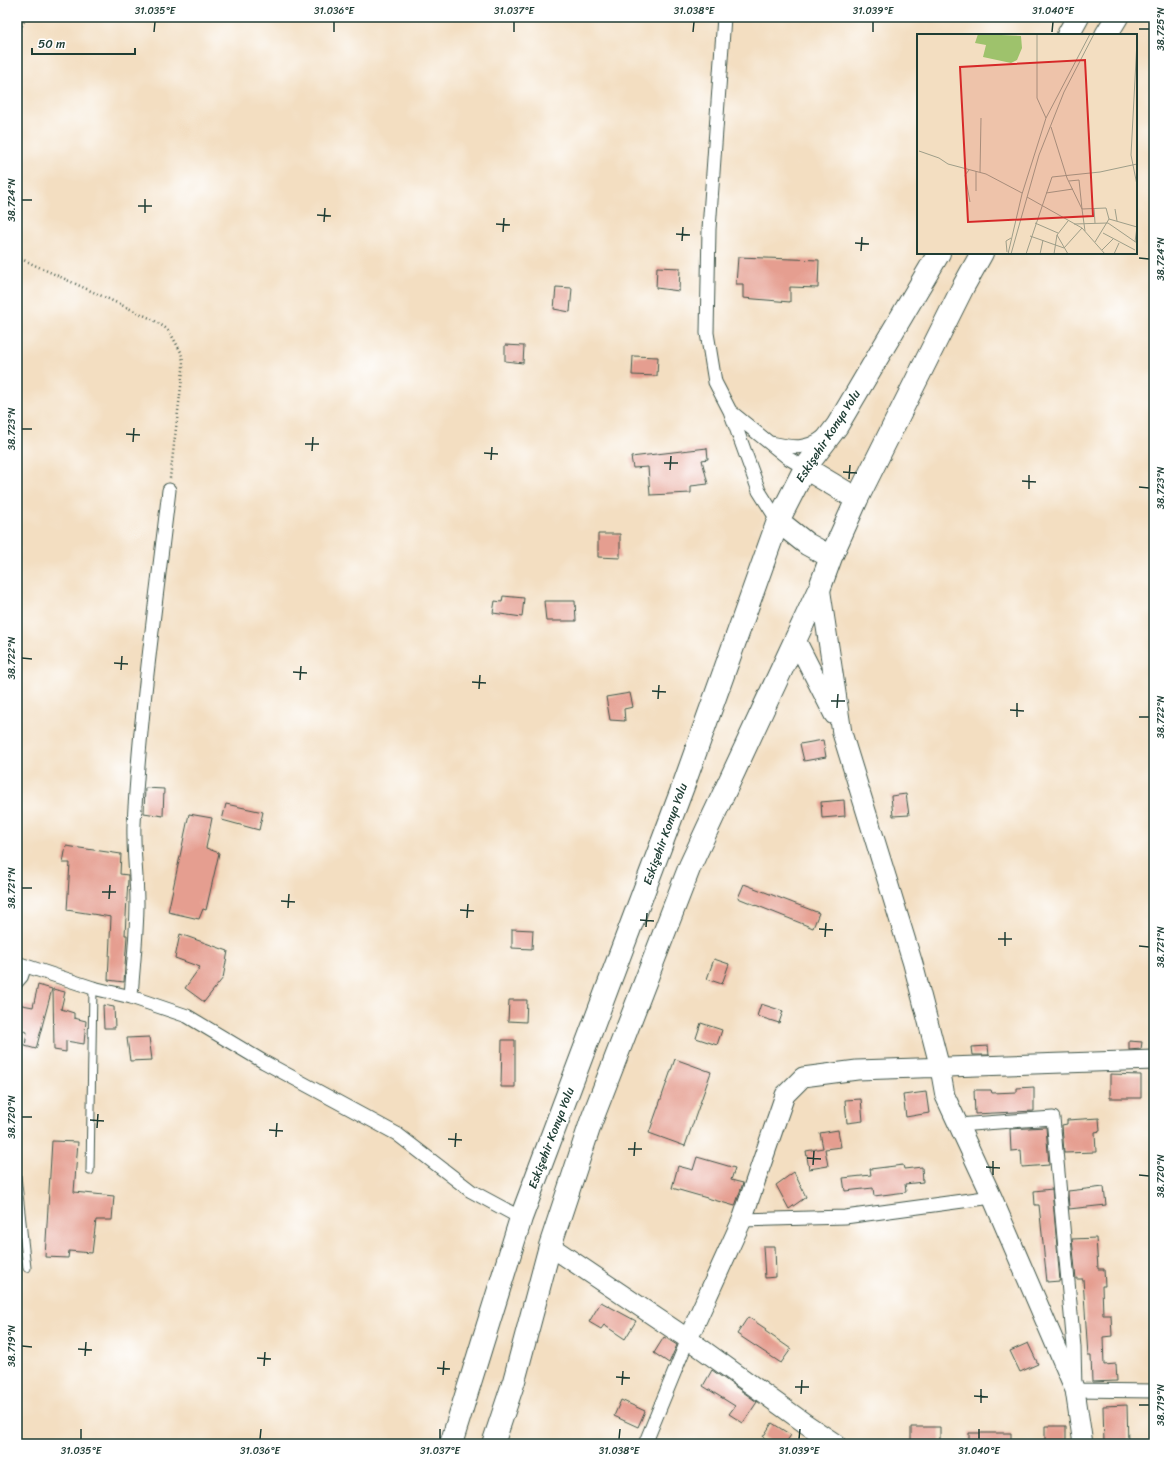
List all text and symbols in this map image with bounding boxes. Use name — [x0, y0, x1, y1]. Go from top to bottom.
text: 31.035°E — [135, 2, 177, 20]
text: 31.036°E — [314, 2, 356, 20]
text: 31.037°E — [494, 2, 536, 20]
text: 31.038°E — [674, 2, 716, 20]
text: 31.039°E — [853, 2, 895, 20]
text: 31.040°E — [1032, 2, 1075, 20]
text: 38.725°N — [1152, 7, 1170, 51]
scale bar — [32, 30, 135, 56]
text: 50 m — [38, 33, 65, 55]
inset map — [917, 34, 1137, 254]
text: 38.724°N — [3, 178, 21, 222]
text: 38.724°N — [1152, 237, 1170, 281]
street label: Eskişehir Konya Yolu — [790, 385, 867, 487]
text: 38.723°N — [3, 408, 21, 450]
text: 38.723°N — [1152, 467, 1170, 509]
text: 38.722°N — [3, 636, 21, 680]
text: 38.722°N — [1152, 695, 1170, 739]
street label: Eskişehir Konya Yolu — [636, 779, 694, 888]
text: 38.721°N — [3, 867, 21, 909]
text: 38.721°N — [1152, 926, 1170, 968]
street label: Eskişehir Konya Yolu — [521, 1083, 581, 1192]
text: 38.720°N — [3, 1095, 21, 1139]
text: 38.720°N — [1152, 1154, 1170, 1198]
text: 38.719°N — [3, 1325, 21, 1367]
text: 38.719°N — [1152, 1384, 1170, 1426]
text: 31.035°E — [61, 1442, 103, 1460]
text: 31.036°E — [240, 1442, 282, 1460]
text: 31.037°E — [420, 1442, 462, 1460]
text: 31.038°E — [599, 1442, 641, 1460]
text: 31.039°E — [779, 1442, 821, 1460]
text: 31.040°E — [958, 1442, 1001, 1460]

